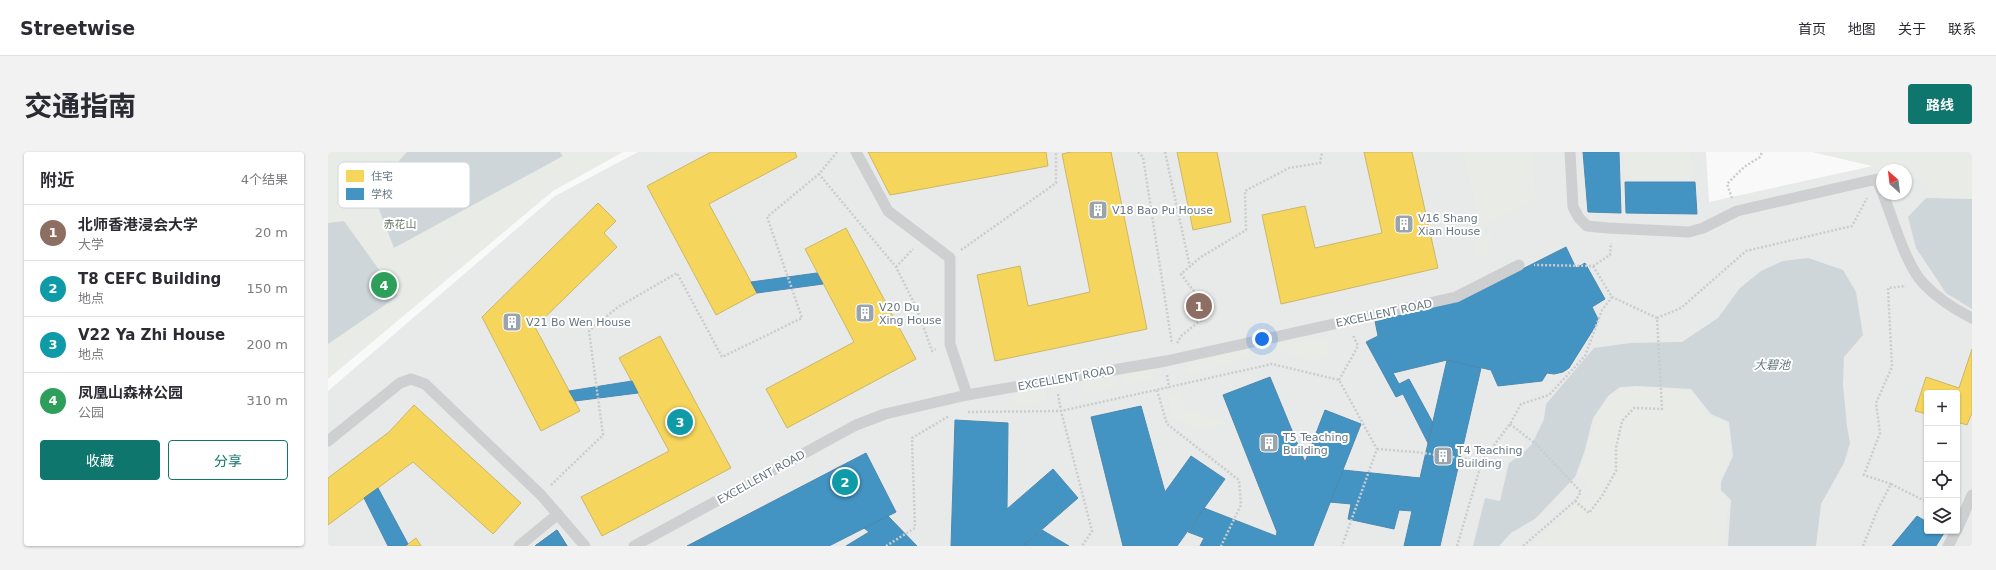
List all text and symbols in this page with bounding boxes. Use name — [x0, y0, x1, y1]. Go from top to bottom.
text: Streetwise — [20, 17, 135, 39]
text: 首页 — [1798, 21, 1826, 37]
text: 地图 — [1848, 21, 1876, 37]
text: 关于 — [1898, 21, 1926, 37]
text: 联系 — [1948, 21, 1976, 37]
button: 路线 — [1908, 84, 1972, 124]
text: 交通指南 — [24, 90, 136, 123]
legend — [338, 162, 470, 208]
north arrow — [1876, 164, 1912, 200]
text: 附近 — [40, 170, 74, 190]
text: 住宅 — [371, 170, 393, 183]
text: 4个结果 — [241, 172, 288, 187]
text: 学校 — [371, 188, 393, 201]
building icon: V18 Bao Pu House — [1087, 199, 1109, 221]
place label: V18 Bao Pu House — [1112, 204, 1213, 217]
place label: V16 Shang Xian House — [1418, 212, 1481, 238]
building icon: V16 Shang Xian House — [1393, 213, 1415, 235]
text: 北师香港浸会大学 — [78, 216, 198, 234]
park label: 赤花山 — [384, 218, 417, 231]
text: 1 — [48, 225, 58, 240]
text: 20 m — [255, 225, 288, 240]
text: 大学 — [78, 237, 104, 252]
text: T8 CEFC Building — [78, 270, 221, 288]
pin: 4 — [371, 270, 397, 300]
text: 2 — [48, 281, 58, 296]
text: 150 m — [246, 281, 288, 296]
text: 地点 — [78, 291, 104, 306]
pin: 1 — [1186, 291, 1212, 321]
street label: EXCELLENT ROAD — [1335, 297, 1433, 330]
place label: V20 Du Xing House — [879, 301, 942, 327]
building icon: V20 Du Xing House — [854, 302, 876, 324]
building icon: V21 Bo Wen House — [501, 311, 523, 333]
place label: V21 Bo Wen House — [526, 316, 631, 329]
text: V22 Ya Zhi House — [78, 326, 225, 344]
your location — [1252, 329, 1272, 349]
text: 3 — [48, 337, 58, 352]
text: 200 m — [246, 337, 288, 352]
text: 地点 — [78, 347, 104, 362]
water label: 大碧池 — [1754, 358, 1791, 372]
street label: EXCELLENT ROAD — [1017, 364, 1116, 393]
text: 凤凰山森林公园 — [78, 384, 183, 402]
map controls — [1924, 390, 1960, 534]
button: + — [1924, 390, 1960, 426]
text: 4 — [48, 393, 58, 408]
text: 310 m — [246, 393, 288, 408]
text: 公园 — [78, 405, 104, 420]
pin: 3 — [667, 407, 693, 437]
button: − — [1924, 426, 1960, 462]
place label: T5 Teaching Building — [1282, 431, 1349, 457]
building icon: T5 Teaching Building — [1258, 432, 1280, 454]
button: 收藏 — [40, 440, 160, 480]
button: 分享 — [168, 440, 288, 480]
place label: T4 Teaching Building — [1456, 444, 1523, 470]
building icon: T4 Teaching Building — [1432, 445, 1454, 467]
street label: EXCELLENT ROAD — [715, 448, 807, 507]
button: locate — [1924, 462, 1960, 498]
pin: 2 — [832, 467, 858, 497]
button: layers — [1924, 498, 1960, 534]

